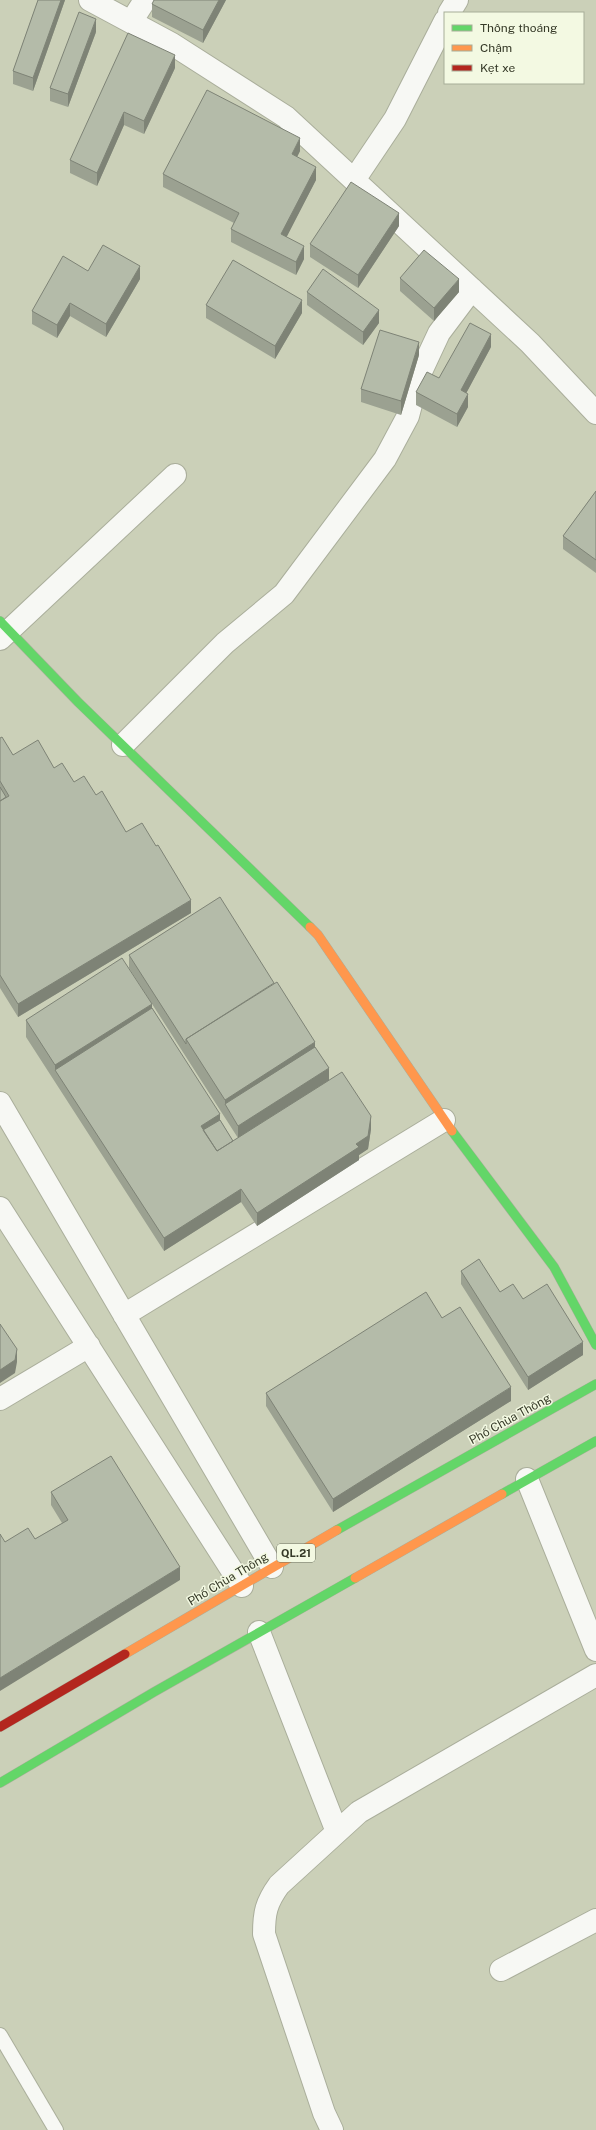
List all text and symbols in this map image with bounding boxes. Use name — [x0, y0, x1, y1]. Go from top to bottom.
legend — [444, 12, 584, 84]
text: Thông thoáng — [480, 21, 557, 35]
text: Chậm — [480, 41, 512, 55]
text: Kẹt xe — [480, 61, 515, 75]
street label: Phố Chùa Thông — [467, 1391, 553, 1447]
road number: QL.21 — [277, 1544, 315, 1562]
street label: Phố Chùa Thông — [185, 1550, 271, 1608]

